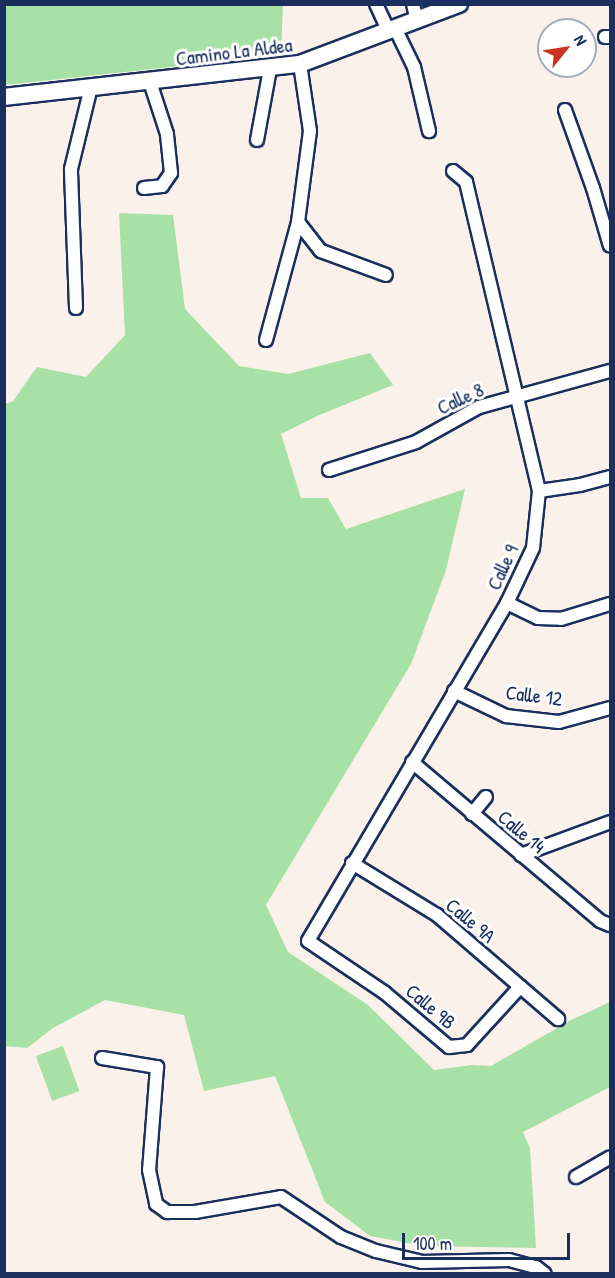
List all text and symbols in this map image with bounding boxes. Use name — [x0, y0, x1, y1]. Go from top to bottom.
north arrow — [537, 18, 597, 78]
text: N — [569, 31, 593, 49]
street label: Camino La Aldea — [174, 32, 294, 70]
street label: Calle 8 — [433, 377, 487, 419]
street label: Calle 9 — [481, 540, 523, 594]
street label: Calle 12 — [504, 680, 564, 710]
street label: Calle 14 — [493, 804, 551, 858]
street label: Calle 9A — [441, 892, 501, 948]
street label: Calle 9B — [401, 978, 461, 1034]
scale bar — [405, 1221, 573, 1259]
text: 100 m — [413, 1231, 452, 1256]

